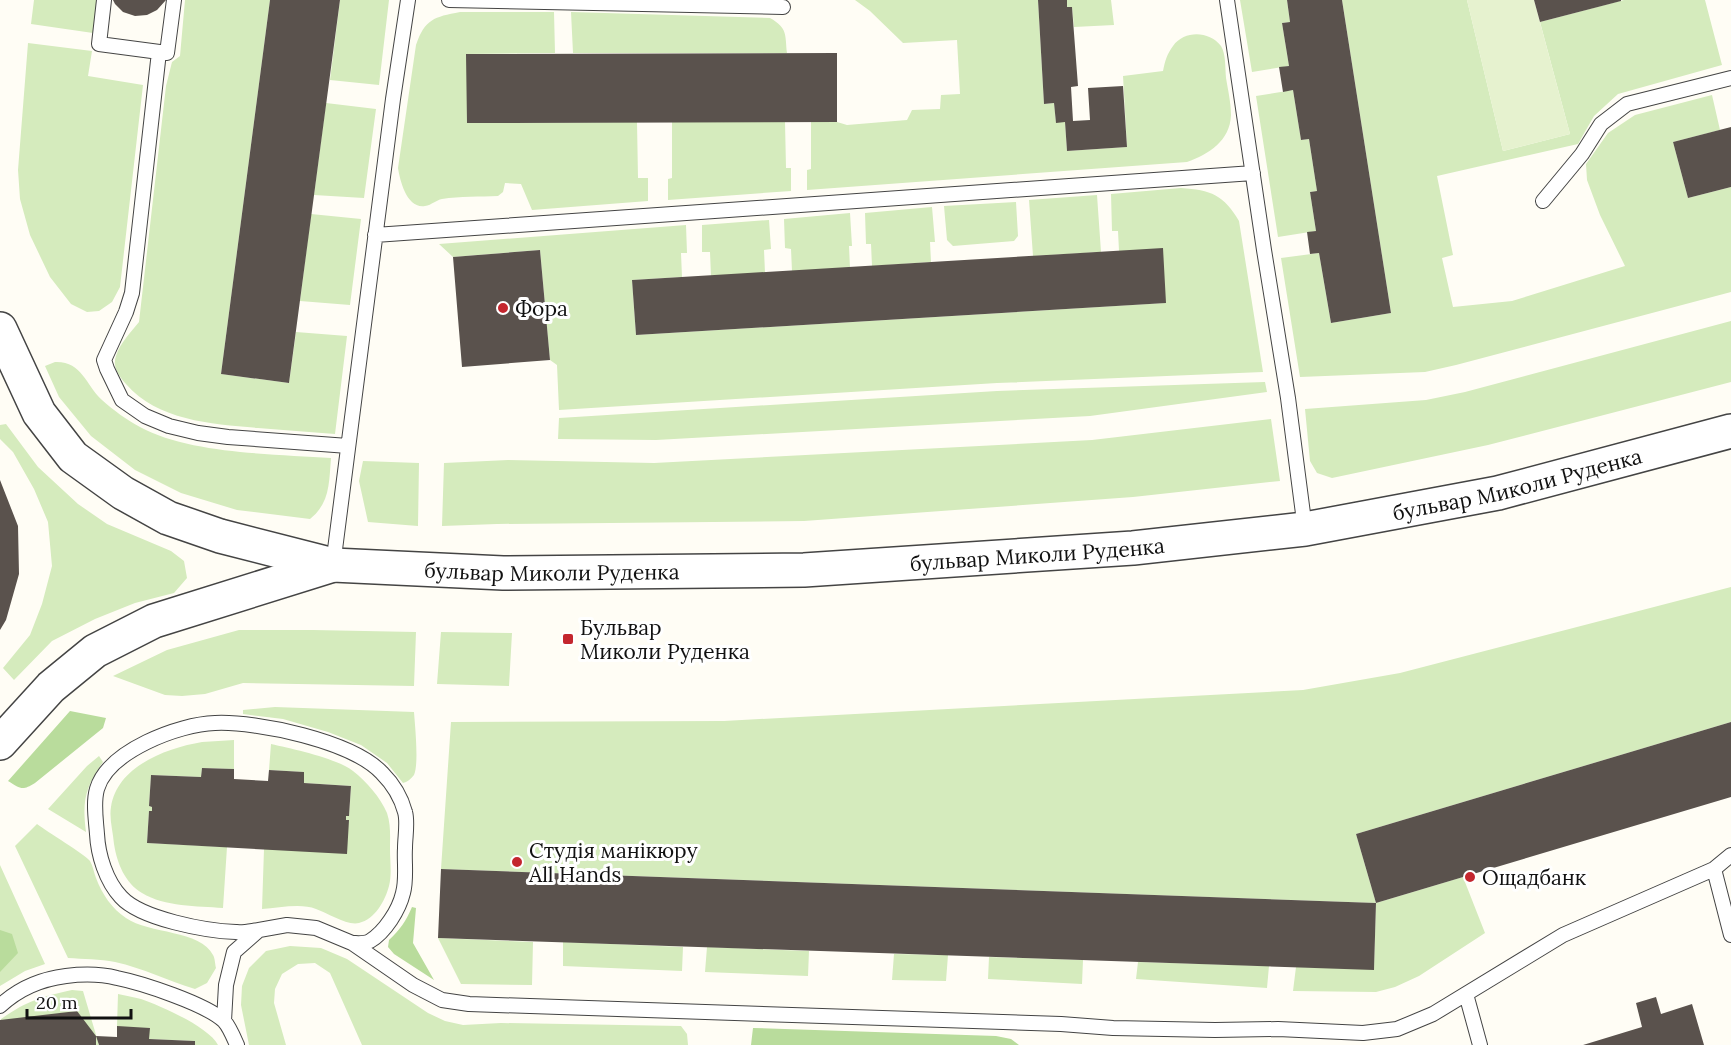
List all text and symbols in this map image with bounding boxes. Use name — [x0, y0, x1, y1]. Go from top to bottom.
place label: Фора — [515, 295, 568, 322]
marker: Фора — [496, 301, 510, 315]
street label: бульвар Миколи Руденка — [1390, 442, 1645, 526]
street label: бульвар Миколи Руденка — [909, 531, 1166, 576]
street label: бульвар Миколи Руденка — [424, 556, 680, 587]
place label: Бульвар Миколи Руденка — [580, 614, 750, 665]
marker: Бульвар Миколи Руденка — [561, 632, 575, 646]
place label: Студія манікюру All Hands — [528, 837, 698, 888]
marker: Студія манікюру All Hands — [510, 855, 524, 869]
place label: Ощадбанк — [1482, 864, 1587, 891]
marker: Ощадбанк — [1463, 870, 1477, 884]
scale bar — [27, 982, 130, 1020]
text: 20 m — [36, 991, 78, 1014]

